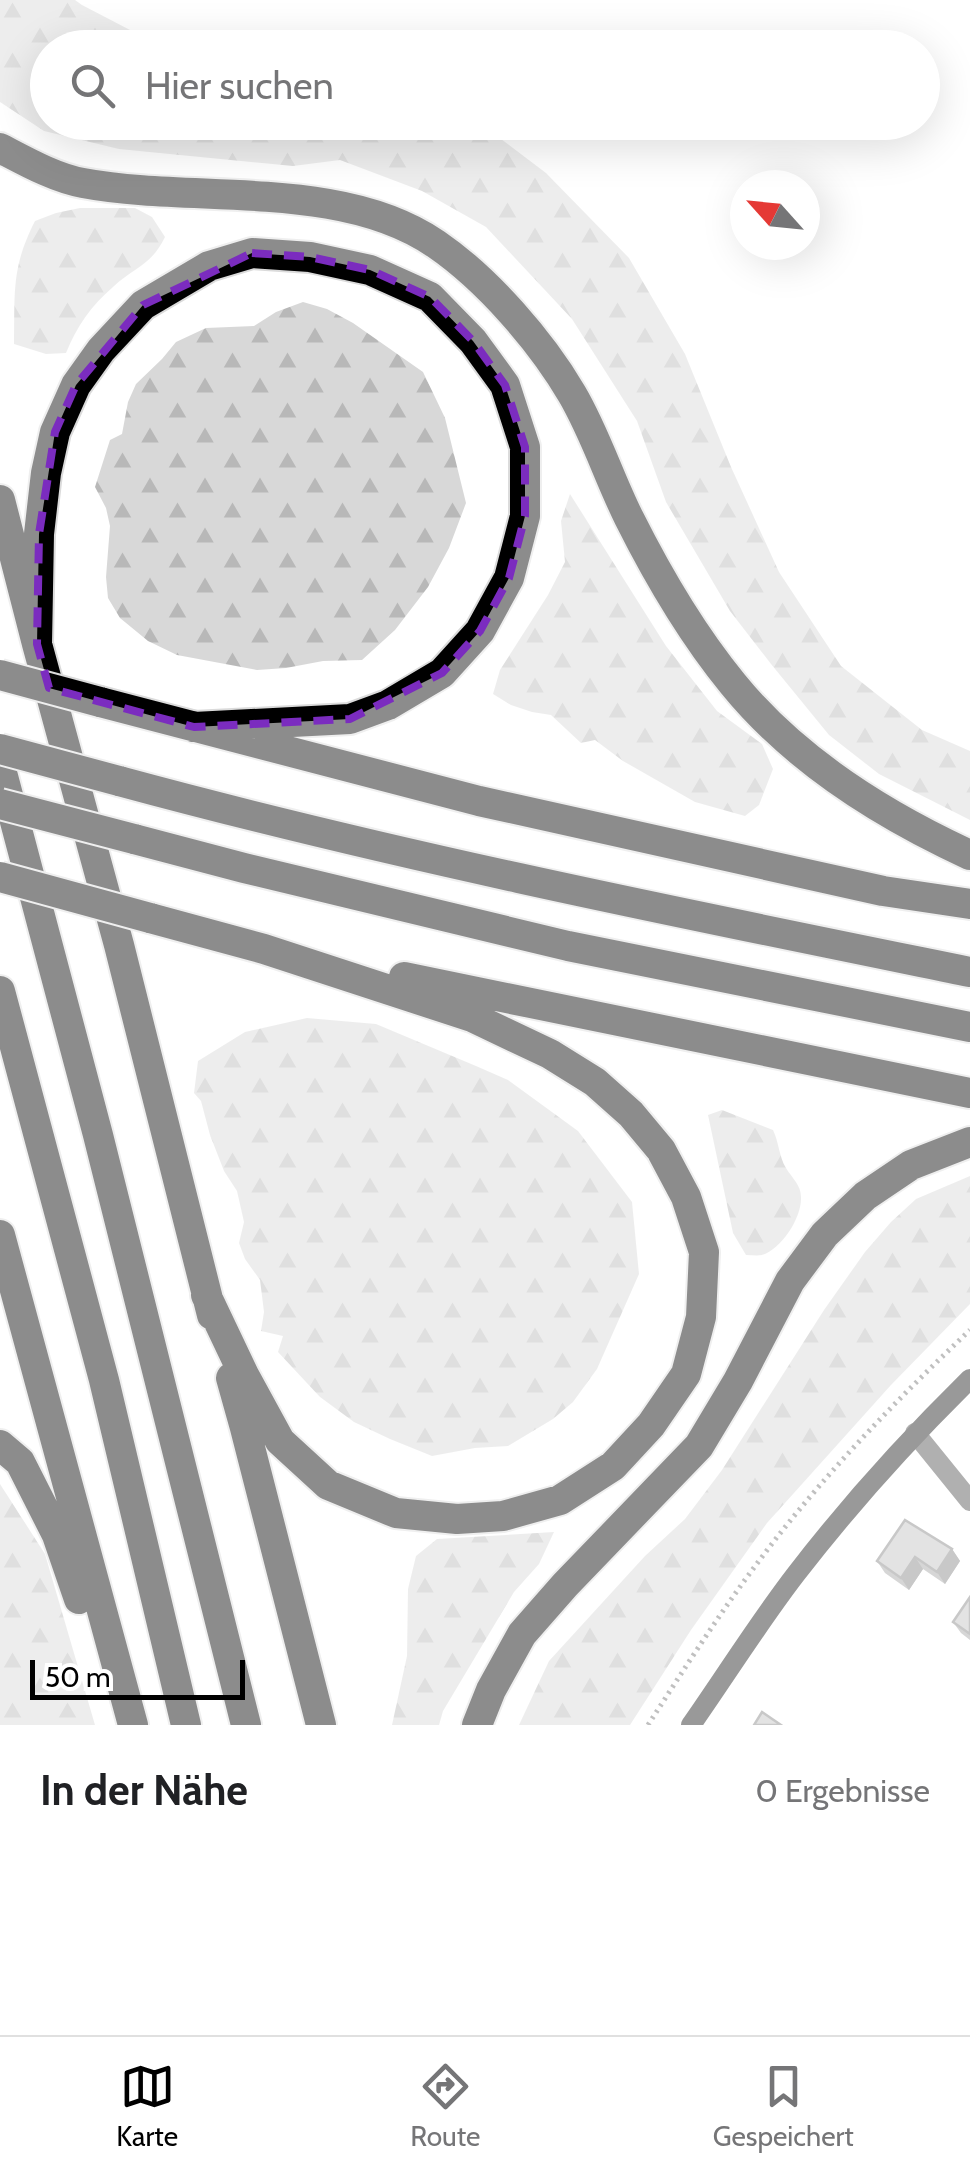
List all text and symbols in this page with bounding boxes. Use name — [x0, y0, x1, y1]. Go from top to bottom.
search box — [30, 30, 940, 140]
icon: search — [65, 58, 120, 113]
text: Hier suchen — [145, 62, 334, 109]
north arrow — [730, 170, 820, 260]
scale bar — [30, 1655, 245, 1700]
text: 50 m — [45, 1660, 111, 1694]
text: In der Nähe — [40, 1764, 248, 1816]
text: 0 Ergebnisse — [755, 1771, 930, 1810]
tab: Karte — [116, 2059, 178, 2153]
tab: Route — [410, 2059, 480, 2153]
tab: Gespeichert — [713, 2059, 854, 2153]

